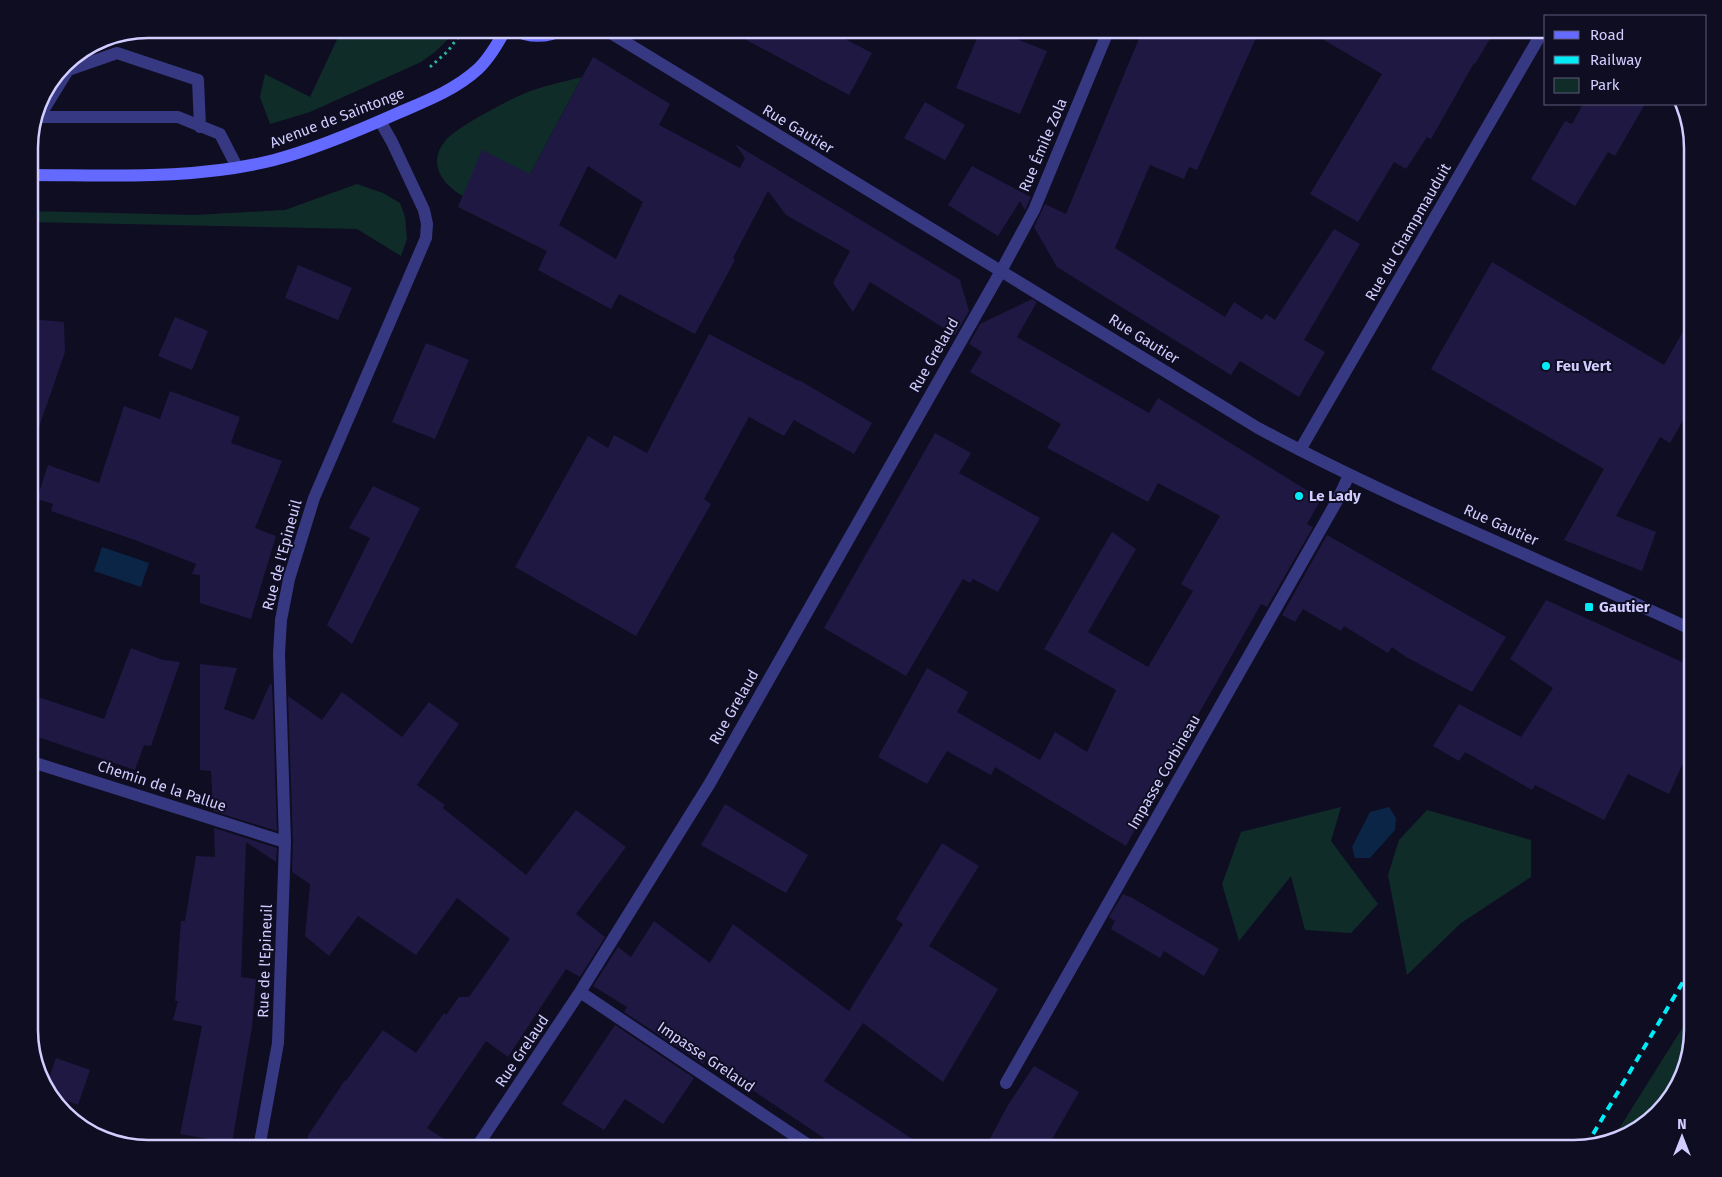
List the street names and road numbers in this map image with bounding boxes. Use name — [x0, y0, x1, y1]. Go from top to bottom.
street label: Avenue de Saintonge — [267, 84, 407, 152]
street label: Rue Émile Zola — [1015, 95, 1071, 195]
street label: Rue Gautier — [759, 101, 837, 157]
street label: Rue du Champmauduit — [1361, 160, 1455, 304]
street label: Rue Gautier — [1105, 310, 1183, 368]
street label: Rue Grelaud — [905, 315, 963, 395]
street label: Rue de l'Epineuil — [259, 497, 306, 612]
street label: Rue Gautier — [1461, 501, 1541, 550]
street label: Rue Grelaud — [705, 667, 763, 747]
street label: Impasse Corbineau — [1124, 711, 1204, 833]
street label: Chemin de la Pallue — [95, 757, 229, 815]
street label: Rue de l'Epineuil — [254, 903, 276, 1018]
street label: Rue Grelaud — [491, 1012, 553, 1090]
street label: Impasse Grelaud — [654, 1018, 758, 1096]

